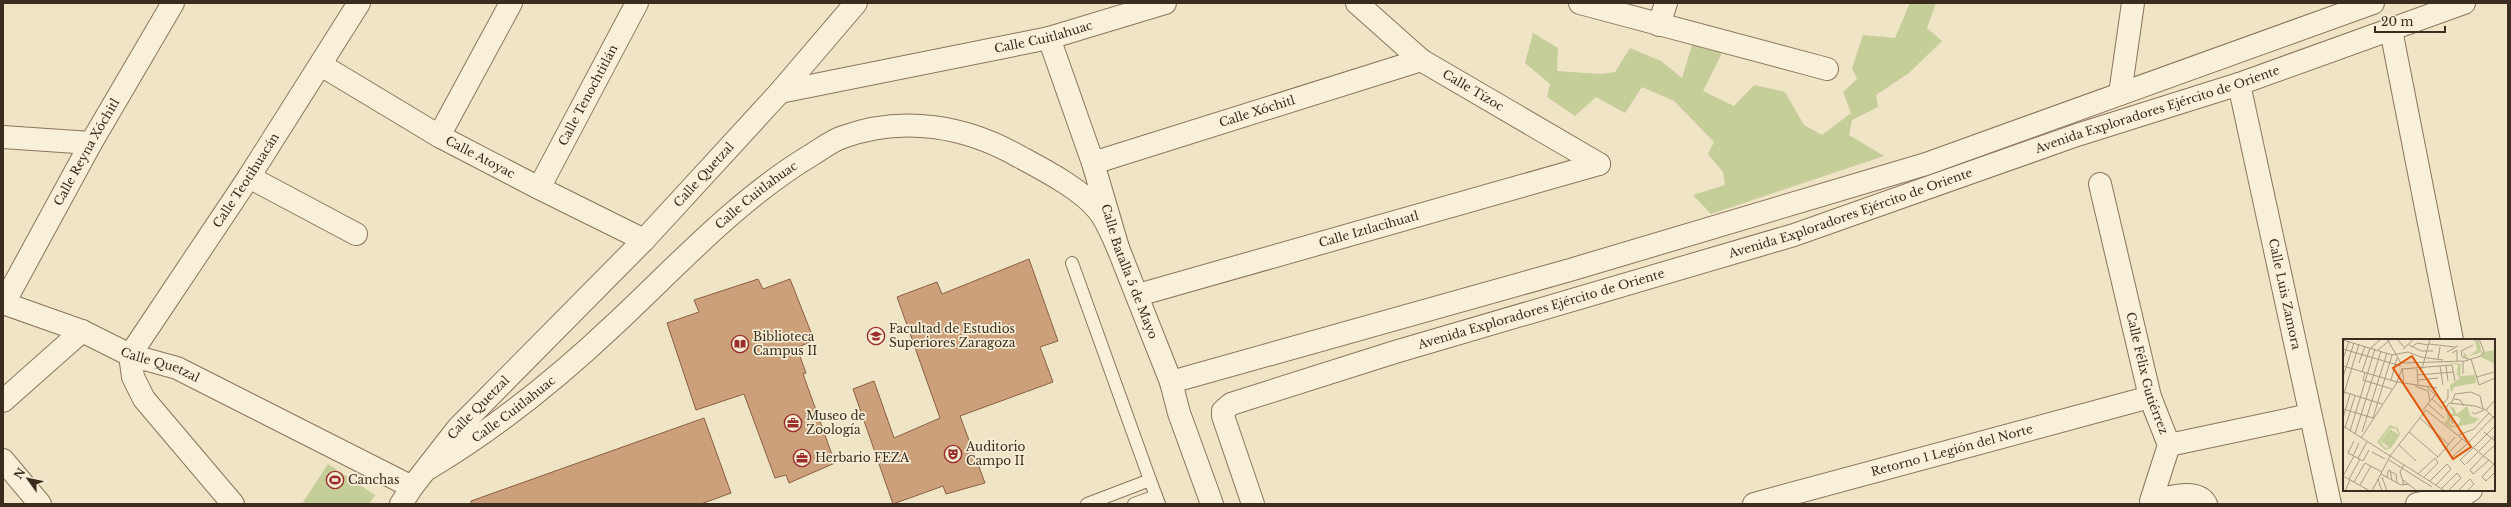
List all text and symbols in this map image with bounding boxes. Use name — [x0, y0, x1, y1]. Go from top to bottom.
scale bar — [2375, 8, 2445, 34]
text: 20 m — [2381, 14, 2413, 29]
street label: Calle Cuitlahuac — [993, 17, 1095, 56]
street label: Calle Tenochtitlán — [555, 42, 621, 148]
street label: Avenida Exploradores Ejército de Oriente — [2032, 62, 2282, 156]
street label: Calle Tízoc — [1440, 66, 1507, 114]
street label: Calle Xóchitl — [1217, 92, 1297, 130]
street label: Calle Reyna Xóchitl — [50, 96, 122, 208]
street label: Calle Teotihuacán — [209, 130, 282, 230]
street label: Calle Atoyac — [443, 133, 518, 181]
street label: Calle Quetzal — [670, 139, 737, 210]
street label: Calle Cuitlahuac — [712, 158, 801, 232]
street label: Avenida Exploradores Ejército de Oriente — [1726, 165, 1974, 261]
street label: Calle Batalla 5 de Mayo — [1098, 202, 1161, 341]
street label: Calle Iztlacihuatl — [1317, 208, 1420, 250]
street label: Calle Luis Zamora — [2266, 237, 2304, 351]
street label: Avenida Exploradores Ejército de Oriente — [1415, 265, 1666, 352]
street label: Calle Félix Gutiérrez — [2123, 310, 2172, 437]
place label: Facultad de Estudios Superiores Zaragoza — [889, 321, 1016, 350]
school or university icon: Facultad de Estudios Superiores Zaragoza — [866, 326, 886, 346]
place label: Biblioteca Campus II — [753, 329, 817, 358]
library icon: Biblioteca Campus II — [730, 334, 750, 354]
inset map — [2343, 339, 2495, 491]
street label: Calle Quetzal — [118, 343, 202, 385]
street label: Calle Quetzal — [444, 372, 512, 442]
street label: Calle Cuitlahuac — [469, 372, 558, 445]
place label: Museo de Zoología — [806, 408, 866, 437]
office icon: Museo de Zoología — [783, 413, 803, 433]
street label: Retorno 1 Legión del Norte — [1869, 421, 2035, 479]
place label: Auditorio Campo II — [965, 439, 1026, 468]
theatre icon: Auditorio Campo II — [943, 444, 963, 464]
office icon: Herbario FEZA — [792, 448, 812, 468]
place label: Herbario FEZA — [815, 450, 910, 465]
north arrow — [8, 459, 48, 499]
text: N — [11, 465, 29, 482]
sports icon: Canchas — [325, 470, 345, 490]
place label: Canchas — [348, 472, 399, 487]

